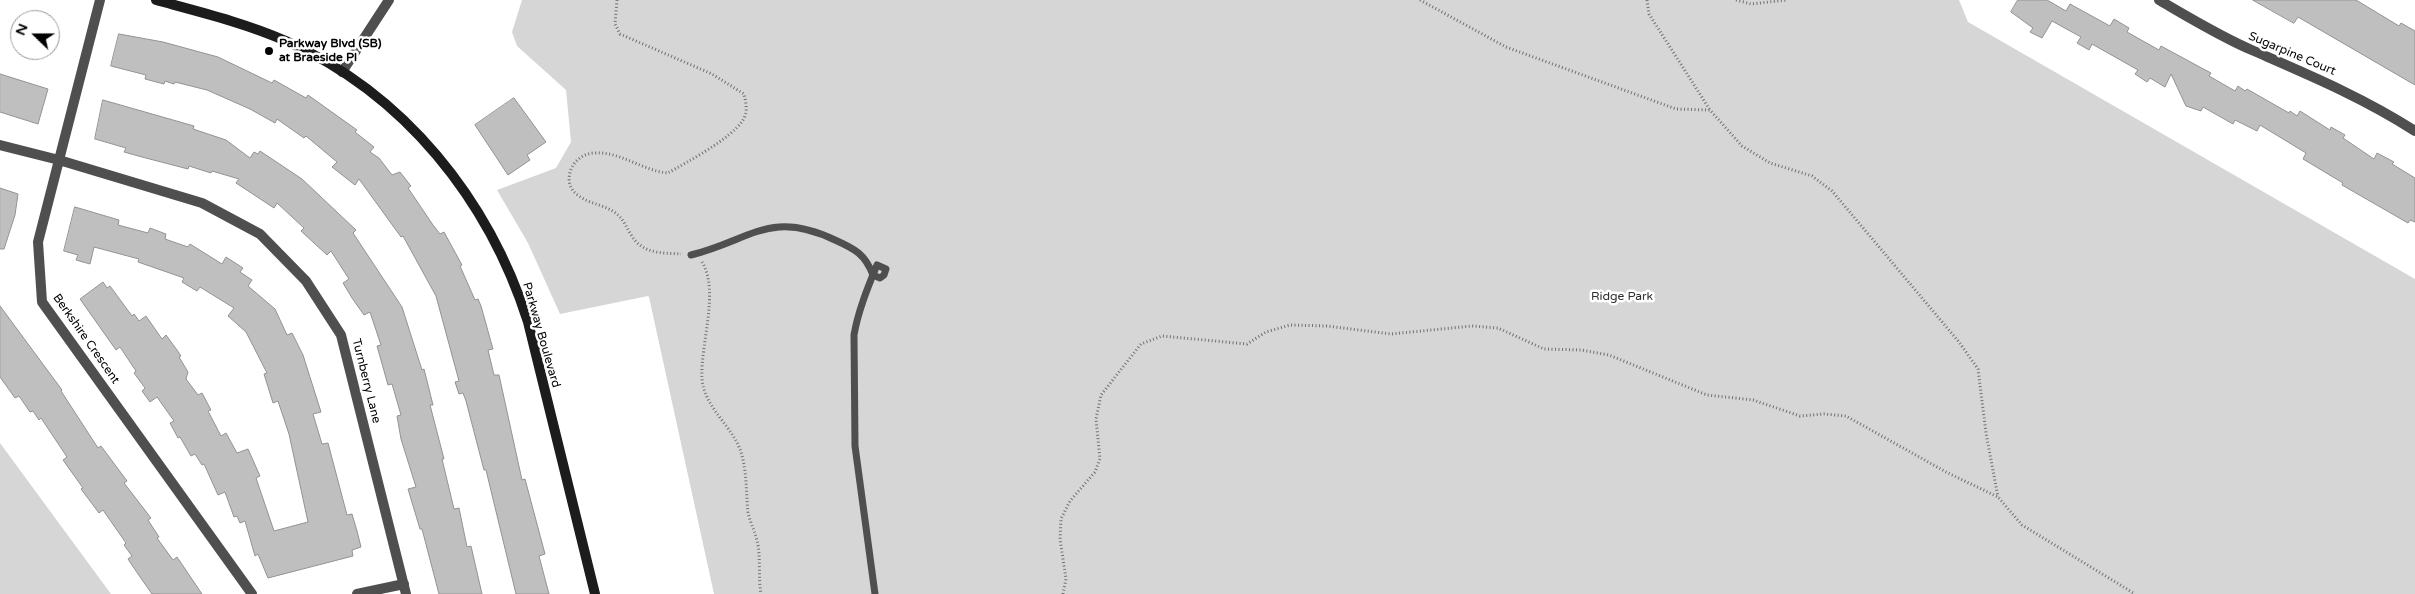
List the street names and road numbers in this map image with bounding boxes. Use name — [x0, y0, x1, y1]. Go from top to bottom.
street label: Sugarpine Court — [2246, 29, 2338, 79]
street label: Parkway Boulevard — [519, 281, 563, 389]
street label: Berkshire Crescent — [50, 291, 122, 387]
street label: Turnberry Lane — [349, 337, 383, 425]

